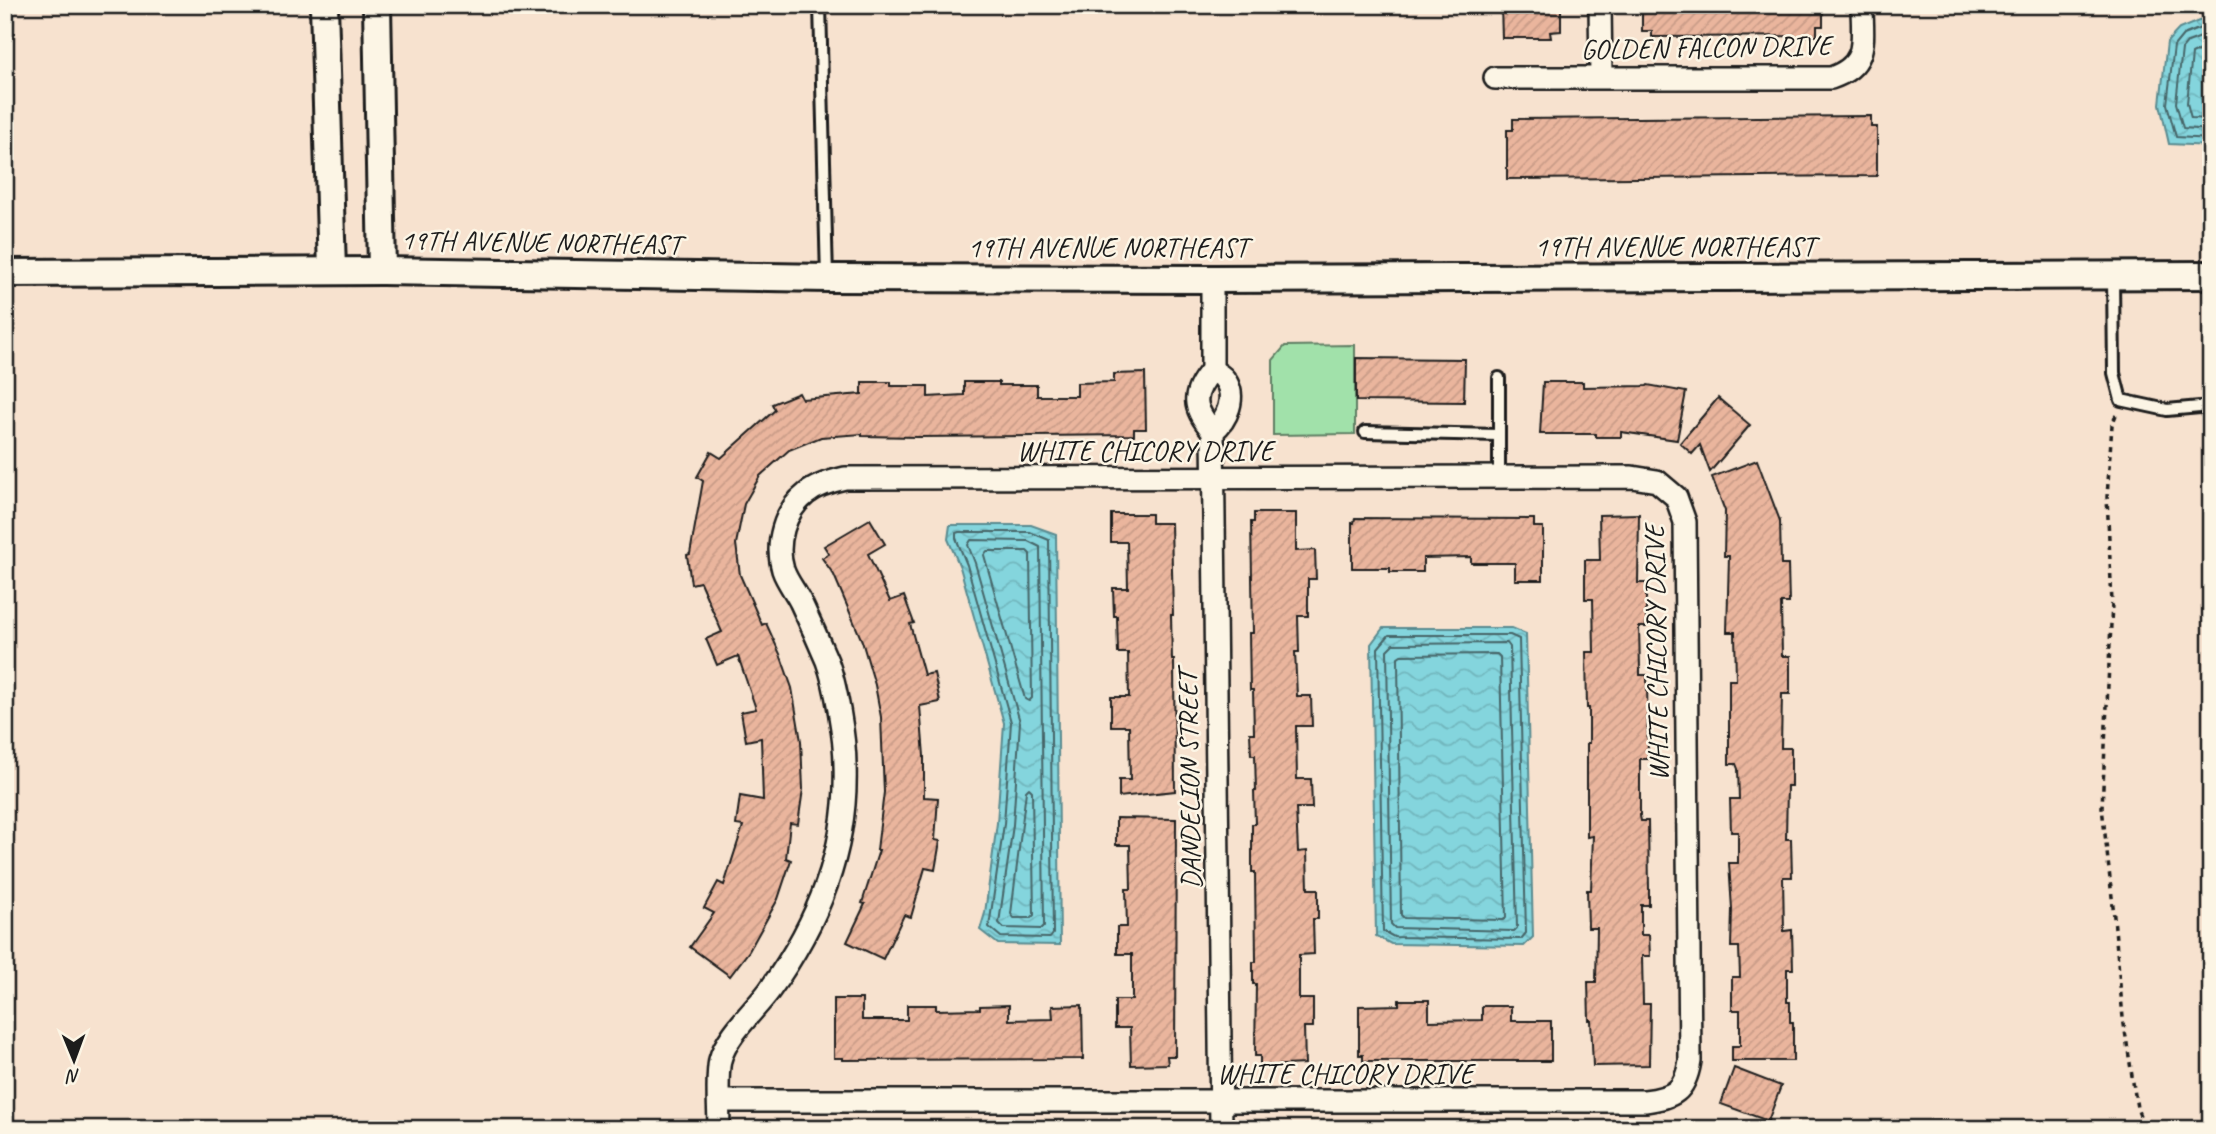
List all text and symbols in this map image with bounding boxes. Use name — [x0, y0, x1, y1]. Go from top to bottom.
street label: GOLDEN FALCON DRIVE — [1580, 27, 1835, 67]
street label: 19TH AVENUE NORTHEAST — [401, 222, 688, 262]
street label: 19TH AVENUE NORTHEAST — [1535, 229, 1821, 264]
street label: 19TH AVENUE NORTHEAST — [968, 230, 1254, 265]
street label: WHITE CHICORY DRIVE — [1017, 433, 1277, 468]
street label: WHITE CHICORY DRIVE — [1636, 521, 1676, 781]
street label: DANDELION STREET — [1169, 663, 1208, 889]
north arrow — [38, 1026, 108, 1096]
street label: WHITE CHICORY DRIVE — [1217, 1056, 1477, 1091]
text: N — [65, 1064, 80, 1088]

